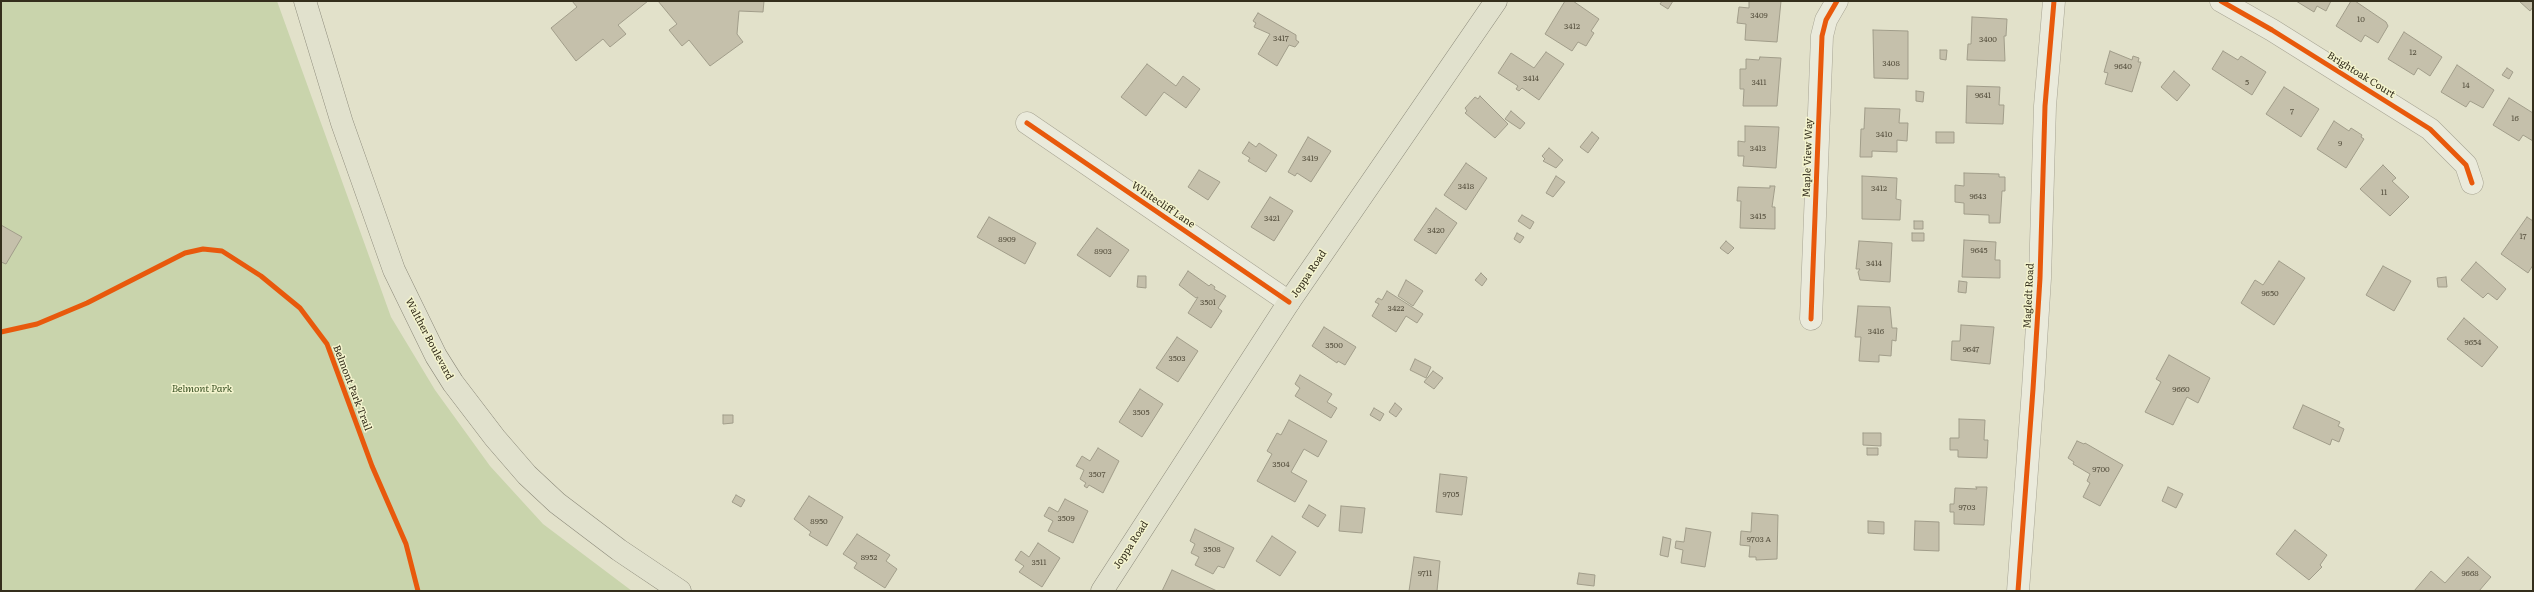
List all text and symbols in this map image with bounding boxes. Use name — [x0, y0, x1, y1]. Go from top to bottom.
house number: 3409 — [1750, 11, 1768, 21]
house number: 10 — [2357, 15, 2365, 25]
house number: 3412 — [1564, 22, 1580, 32]
house number: 3417 — [1273, 34, 1289, 44]
house number: 3400 — [1979, 35, 1997, 45]
house number: 12 — [2409, 48, 2417, 58]
street label: Brightoak Court — [2325, 49, 2397, 101]
house number: 3408 — [1882, 59, 1900, 69]
house number: 9640 — [2114, 62, 2132, 72]
house number: 3414 — [1523, 74, 1539, 84]
house number: 3411 — [1751, 78, 1767, 88]
house number: 5 — [2245, 78, 2249, 88]
house number: 14 — [2462, 81, 2470, 91]
house number: 9641 — [1975, 91, 1991, 101]
house number: 7 — [2290, 107, 2294, 117]
house number: 16 — [2511, 114, 2519, 124]
street label: Maple View Way — [1801, 118, 1815, 198]
house number: 3410 — [1876, 130, 1892, 140]
house number: 9 — [2338, 139, 2342, 149]
house number: 3413 — [1750, 144, 1766, 154]
house number: 3419 — [1302, 154, 1318, 164]
street label: Whitecliff Lane — [1129, 179, 1197, 231]
house number: 3418 — [1458, 182, 1474, 192]
house number: 3412 — [1871, 184, 1887, 194]
house number: 11 — [2381, 188, 2387, 198]
house number: 9643 — [1969, 192, 1987, 202]
house number: 3415 — [1750, 212, 1766, 222]
house number: 3421 — [1264, 214, 1280, 224]
house number: 3420 — [1427, 226, 1445, 236]
house number: 17 — [2519, 232, 2527, 242]
house number: 8909 — [998, 235, 1016, 245]
house number: 9645 — [1971, 246, 1987, 256]
house number: 8903 — [1094, 247, 1112, 257]
street label: Joppa Road — [1289, 248, 1329, 300]
house number: 3414 — [1866, 259, 1882, 269]
street label: Magledt Road — [2021, 263, 2037, 329]
house number: 9650 — [2261, 289, 2279, 299]
street label: Walther Boulevard — [402, 296, 456, 382]
house number: 3501 — [1200, 298, 1216, 308]
house number: 3422 — [1388, 304, 1404, 314]
house number: 3416 — [1868, 327, 1884, 337]
house number: 9654 — [2465, 338, 2481, 348]
house number: 3500 — [1325, 341, 1343, 351]
street label: Belmont Park Trail — [330, 344, 374, 432]
house number: 9647 — [1963, 345, 1979, 355]
house number: 3503 — [1168, 354, 1186, 364]
park label: Belmont Park — [172, 383, 232, 395]
house number: 9660 — [2172, 385, 2190, 395]
house number: 3505 — [1132, 408, 1150, 418]
house number: 3504 — [1272, 460, 1290, 470]
house number: 9700 — [2092, 465, 2110, 475]
house number: 3507 — [1088, 470, 1106, 480]
house number: 9705 — [1443, 490, 1459, 500]
house number: 9703 — [1959, 503, 1975, 513]
house number: 3509 — [1057, 514, 1075, 524]
house number: 8950 — [810, 517, 828, 527]
street label: Joppa Road — [1111, 519, 1151, 571]
house number: 9703 A — [1747, 535, 1771, 545]
house number: 3508 — [1203, 545, 1221, 555]
house number: 8952 — [861, 553, 877, 563]
house number: 3511 — [1032, 558, 1046, 568]
house number: 9711 — [1418, 569, 1432, 579]
house number: 9668 — [2461, 569, 2479, 579]

